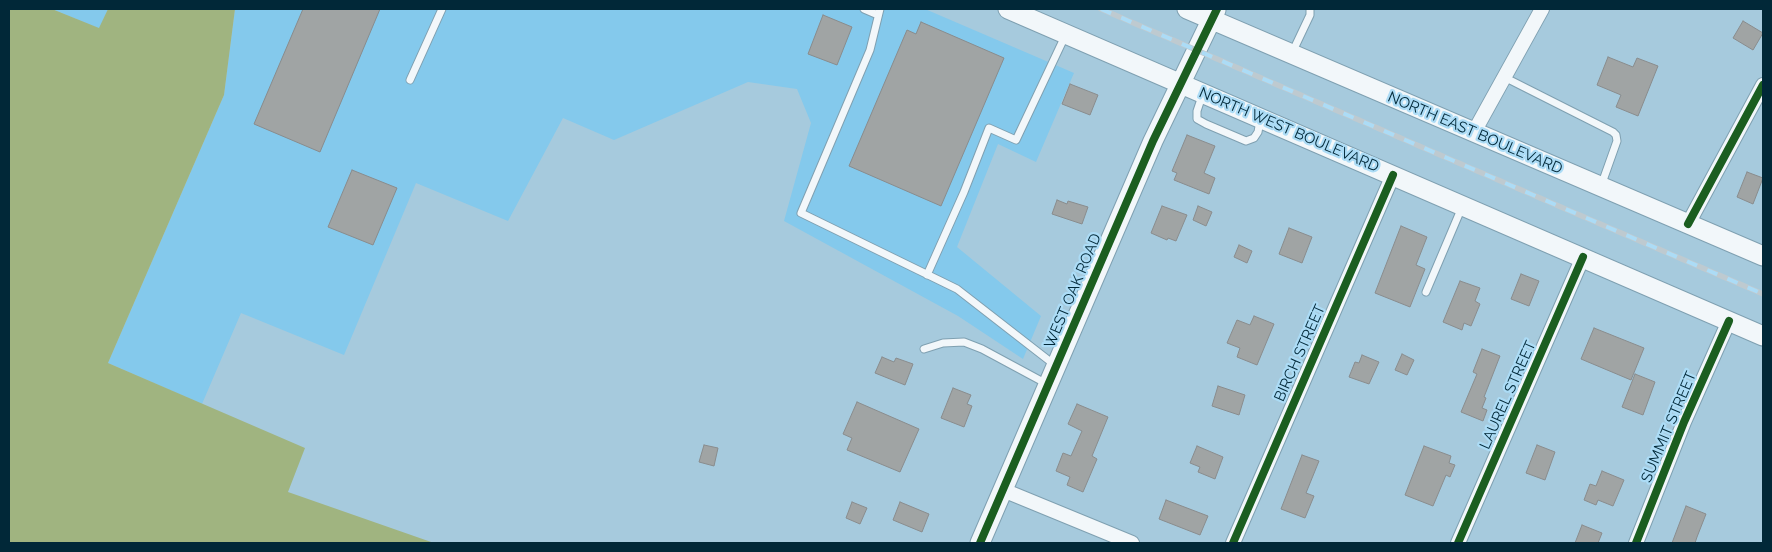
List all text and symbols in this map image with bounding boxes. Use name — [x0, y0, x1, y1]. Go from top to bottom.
street label: NORTH WEST BOULEVARD — [1196, 84, 1382, 176]
street label: NORTH EAST BOULEVARD — [1385, 88, 1565, 178]
street label: WEST OAK ROAD — [1041, 231, 1105, 351]
street label: BIRCH STREET — [1271, 302, 1329, 404]
street label: LAUREL STREET — [1476, 338, 1540, 452]
street label: SUMMIT STREET — [1637, 369, 1701, 485]

